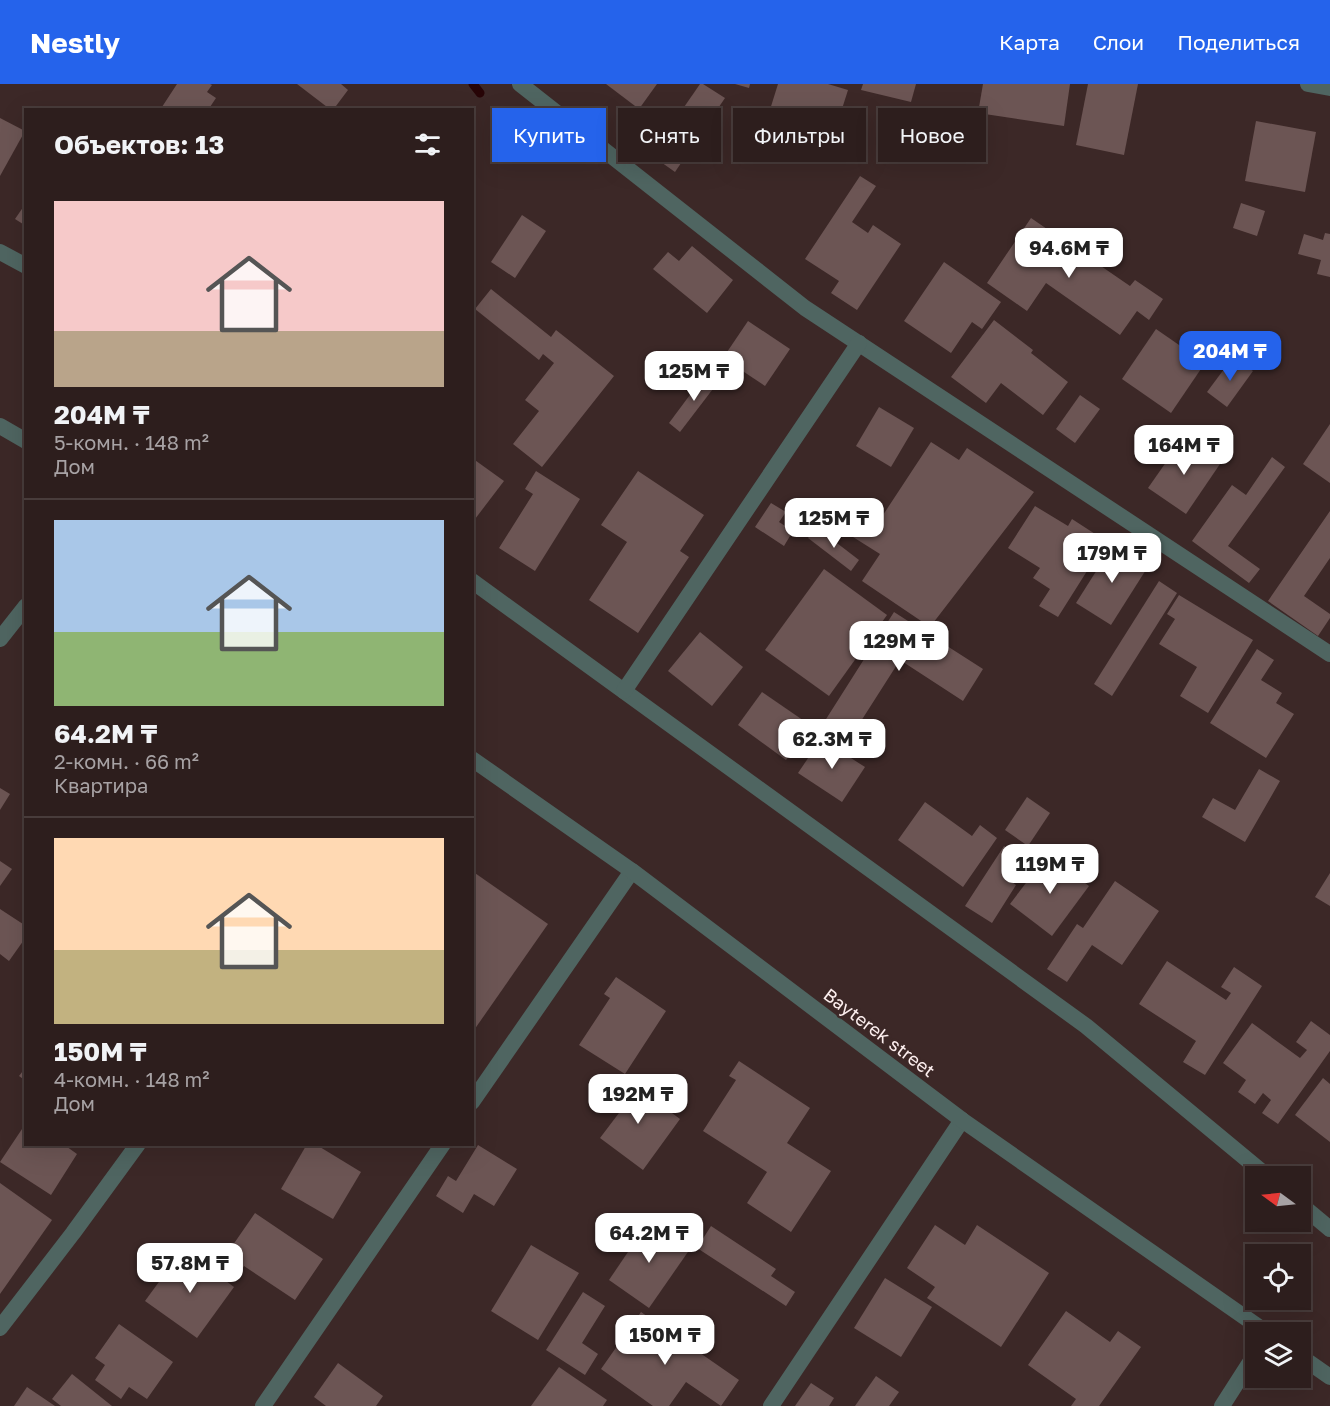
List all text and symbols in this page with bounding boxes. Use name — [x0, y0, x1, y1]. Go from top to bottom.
text: Nestly — [30, 26, 120, 59]
text: Карта — [999, 29, 1060, 55]
text: Слои — [1093, 29, 1144, 55]
text: Поделиться — [1177, 29, 1300, 55]
chip: Купить — [492, 108, 606, 162]
chip: Снять — [618, 108, 721, 162]
chip: Фильтры — [733, 108, 866, 162]
chip: Новое — [878, 108, 986, 162]
icon: filters — [411, 128, 444, 161]
text: Объектов: 13 — [54, 129, 224, 160]
pin: 94.6M ₸ — [1014, 228, 1124, 279]
text: 94.6M ₸ — [1029, 235, 1109, 259]
icon: home — [195, 240, 303, 348]
pin: 204M ₸ — [1181, 331, 1279, 382]
text: 204M ₸ — [1193, 338, 1267, 362]
pin: 125M ₸ — [645, 351, 743, 402]
text: 125M ₸ — [659, 358, 729, 382]
text: 204M ₸ — [54, 399, 150, 430]
pin: 164M ₸ — [1135, 425, 1233, 476]
text: 5-комн. · 148 m² — [54, 430, 209, 454]
text: 164M ₸ — [1148, 432, 1220, 456]
text: Дом — [54, 454, 95, 478]
pin: 125M ₸ — [785, 498, 883, 549]
text: 125M ₸ — [799, 505, 869, 529]
pin: 179M ₸ — [1063, 533, 1161, 584]
text: 179M ₸ — [1077, 540, 1147, 564]
icon: home — [195, 559, 303, 667]
pin: 129M ₸ — [850, 621, 948, 672]
text: 129M ₸ — [864, 628, 935, 652]
text: 64.2M ₸ — [54, 718, 157, 749]
pin: 62.3M ₸ — [777, 719, 887, 770]
text: 62.3M ₸ — [792, 726, 872, 750]
text: 2-комн. · 66 m² — [54, 749, 199, 773]
text: Квартира — [54, 773, 148, 797]
pin: 119M ₸ — [1001, 844, 1099, 895]
text: 119M ₸ — [1015, 851, 1085, 875]
icon: home — [195, 877, 303, 985]
street label: Bayterek street — [820, 983, 940, 1081]
text: 150M ₸ — [54, 1036, 147, 1067]
text: 4-комн. · 148 m² — [54, 1067, 210, 1091]
pin: 192M ₸ — [589, 1074, 687, 1125]
text: 192M ₸ — [603, 1081, 674, 1105]
text: Дом — [54, 1091, 95, 1115]
north arrow — [1245, 1166, 1311, 1232]
map controls — [1245, 1166, 1311, 1388]
pin: 64.2M ₸ — [594, 1213, 704, 1264]
text: 64.2M ₸ — [609, 1220, 689, 1244]
pin: 57.8M ₸ — [135, 1243, 245, 1294]
button: locate — [1245, 1244, 1311, 1310]
text: 57.8M ₸ — [151, 1250, 229, 1274]
pin: 150M ₸ — [616, 1315, 714, 1366]
text: 150M ₸ — [629, 1322, 701, 1346]
button: layers — [1245, 1322, 1311, 1388]

